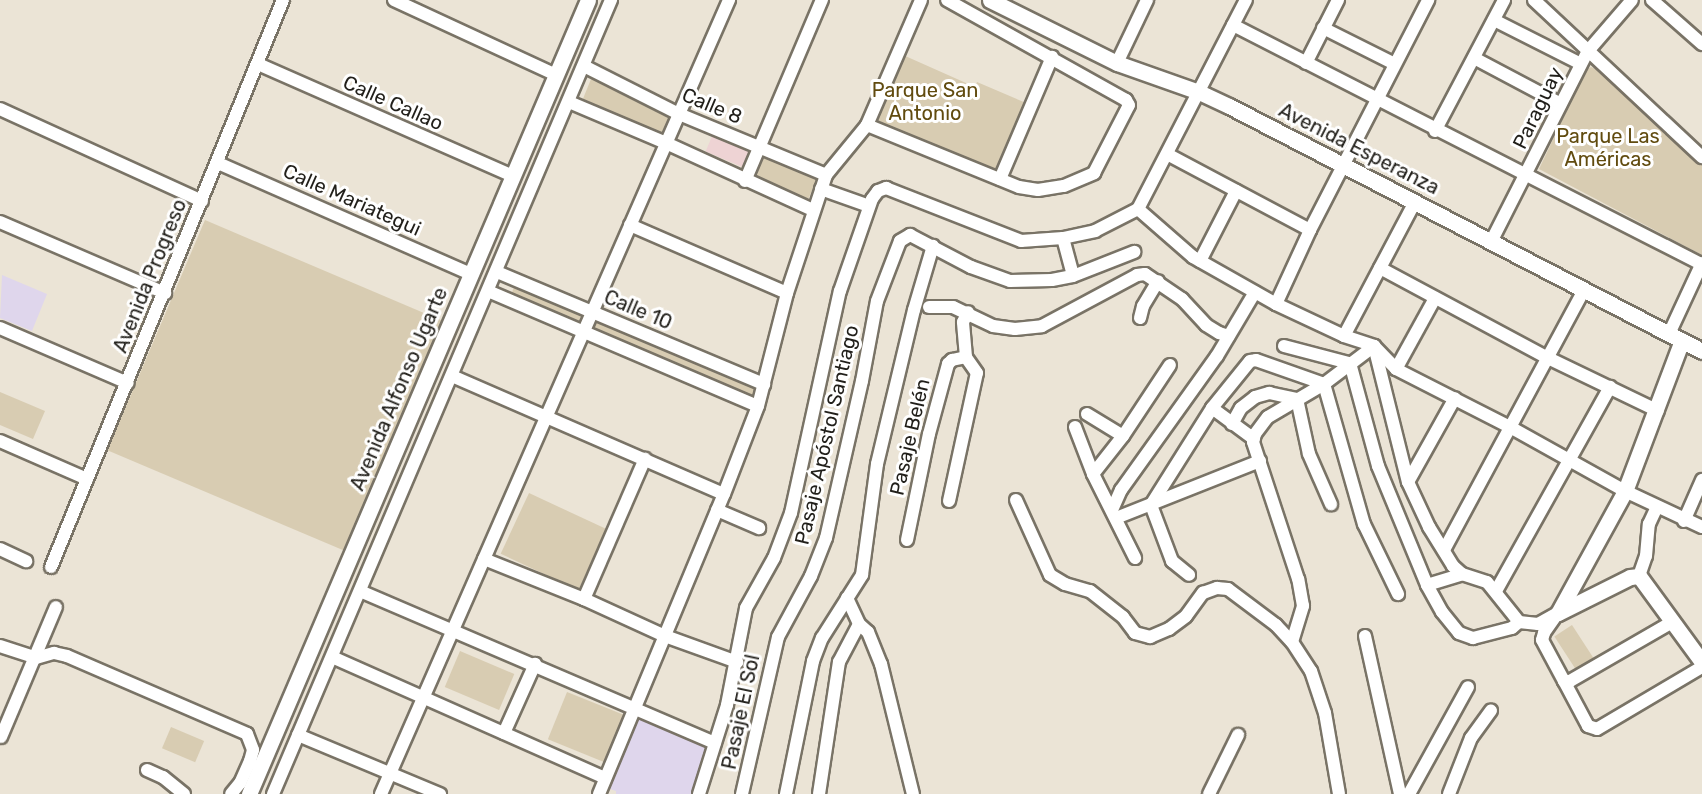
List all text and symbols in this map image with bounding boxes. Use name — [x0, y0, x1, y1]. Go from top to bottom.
street label: Paraguay — [1508, 63, 1568, 153]
street label: Calle Callao — [339, 70, 447, 136]
park label: Parque San Antonio — [872, 79, 978, 126]
street label: Calle 8 — [678, 83, 746, 129]
street label: Avenida Esperanza — [1275, 98, 1443, 200]
park label: Parque Las Américas — [1556, 125, 1660, 172]
street label: Calle Mariategui — [279, 159, 425, 241]
street label: Avenida Progreso — [108, 196, 192, 356]
street label: Avenida Alfonso Ugarte — [345, 283, 453, 495]
street label: Calle 10 — [600, 285, 676, 335]
street label: Pasaje Apóstol Santiago — [790, 323, 864, 547]
street label: Pasaje Belén — [885, 376, 935, 498]
street label: Pasaje El Sol — [717, 652, 765, 772]

